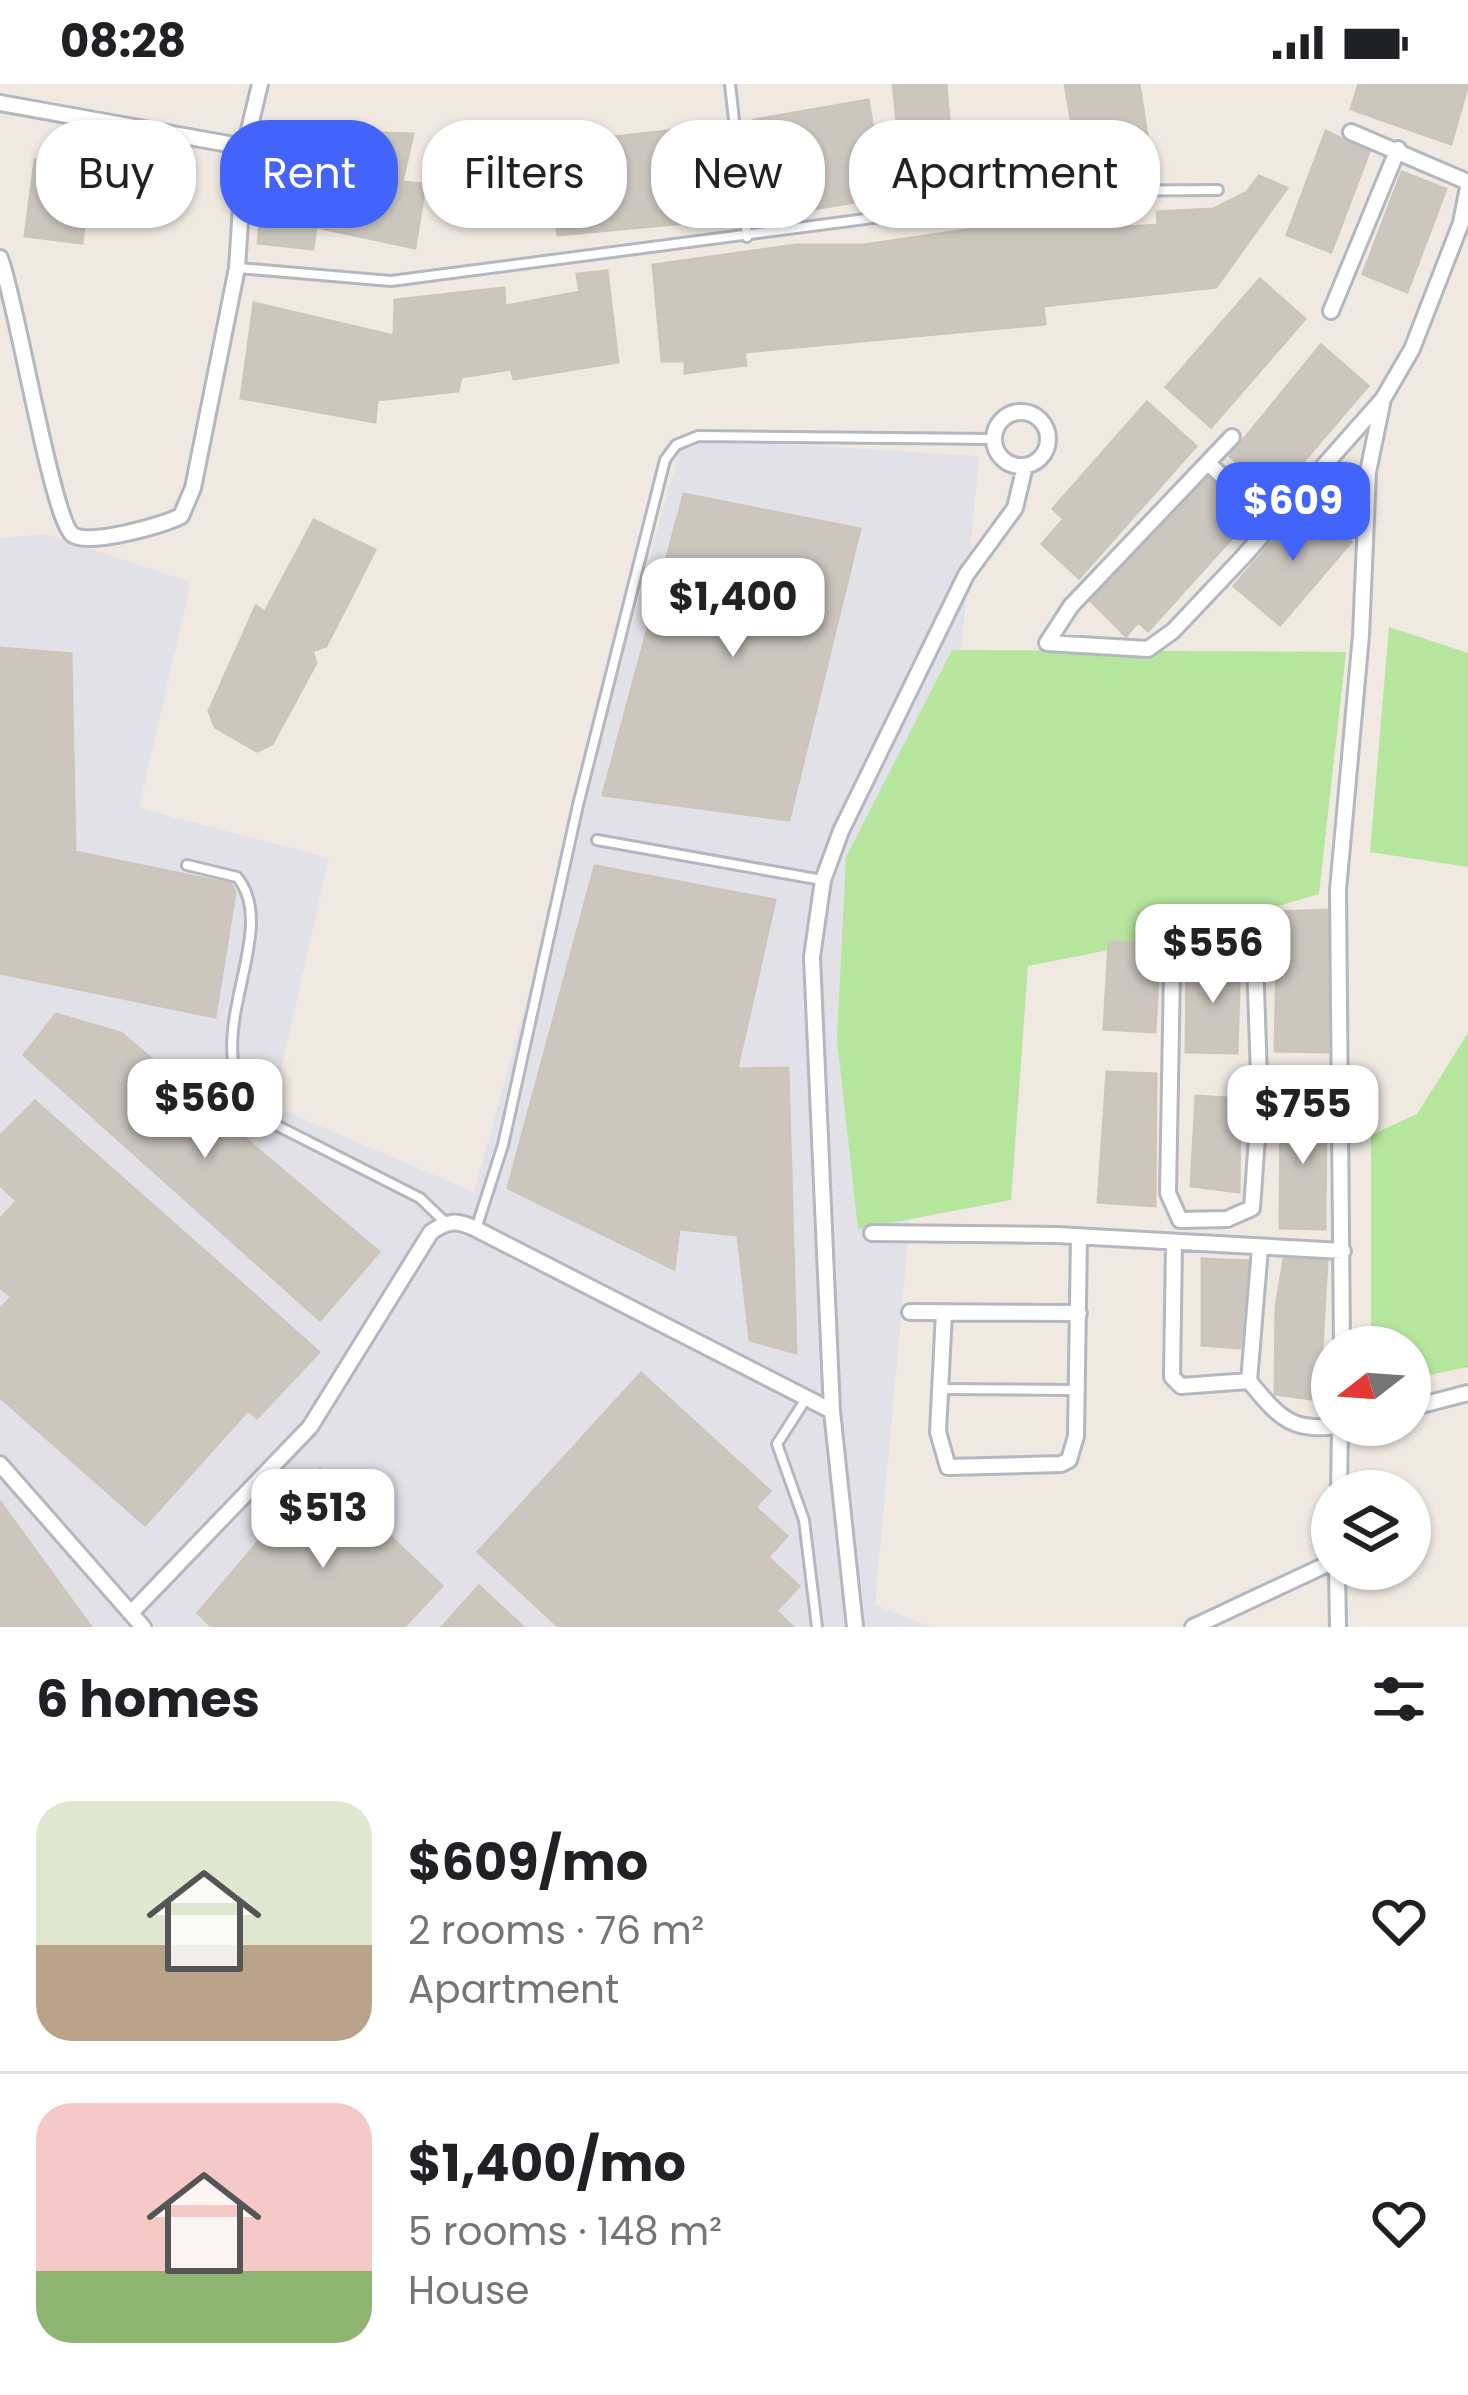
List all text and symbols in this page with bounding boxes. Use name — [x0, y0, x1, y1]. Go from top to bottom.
text: 08:28 — [60, 10, 186, 73]
chip: Buy — [36, 120, 196, 228]
chip: Rent — [220, 120, 398, 228]
chip: Filters — [422, 120, 627, 228]
chip: New — [651, 120, 825, 228]
chip: Apartment — [849, 120, 1160, 228]
pin: $609 — [1222, 462, 1364, 564]
text: $609 — [1243, 473, 1343, 528]
pin: $1,400 — [635, 558, 831, 660]
text: $1,400 — [669, 569, 797, 624]
pin: $556 — [1142, 904, 1284, 1006]
text: $556 — [1162, 915, 1264, 970]
pin: $560 — [134, 1059, 276, 1161]
pin: $755 — [1232, 1065, 1374, 1167]
text: $560 — [154, 1070, 256, 1125]
text: $755 — [1254, 1076, 1352, 1131]
north arrow — [1311, 1326, 1431, 1446]
map controls — [1311, 1326, 1431, 1590]
pin: $513 — [252, 1469, 394, 1571]
button: layers — [1311, 1470, 1431, 1590]
text: $513 — [278, 1480, 368, 1535]
text: 6 homes — [36, 1663, 260, 1735]
icon: filters — [1366, 1666, 1432, 1732]
text: $609/mo — [408, 1826, 648, 1898]
icon: home — [132, 1849, 276, 1993]
icon: heart — [1366, 1888, 1432, 1954]
text: 2 rooms · 76 m² — [408, 1903, 704, 1958]
text: Apartment — [408, 1962, 619, 2017]
text: $1,400/mo — [408, 2127, 686, 2199]
icon: home — [132, 2151, 276, 2295]
icon: heart — [1366, 2190, 1432, 2256]
text: 5 rooms · 148 m² — [408, 2204, 722, 2259]
text: House — [408, 2263, 529, 2318]

